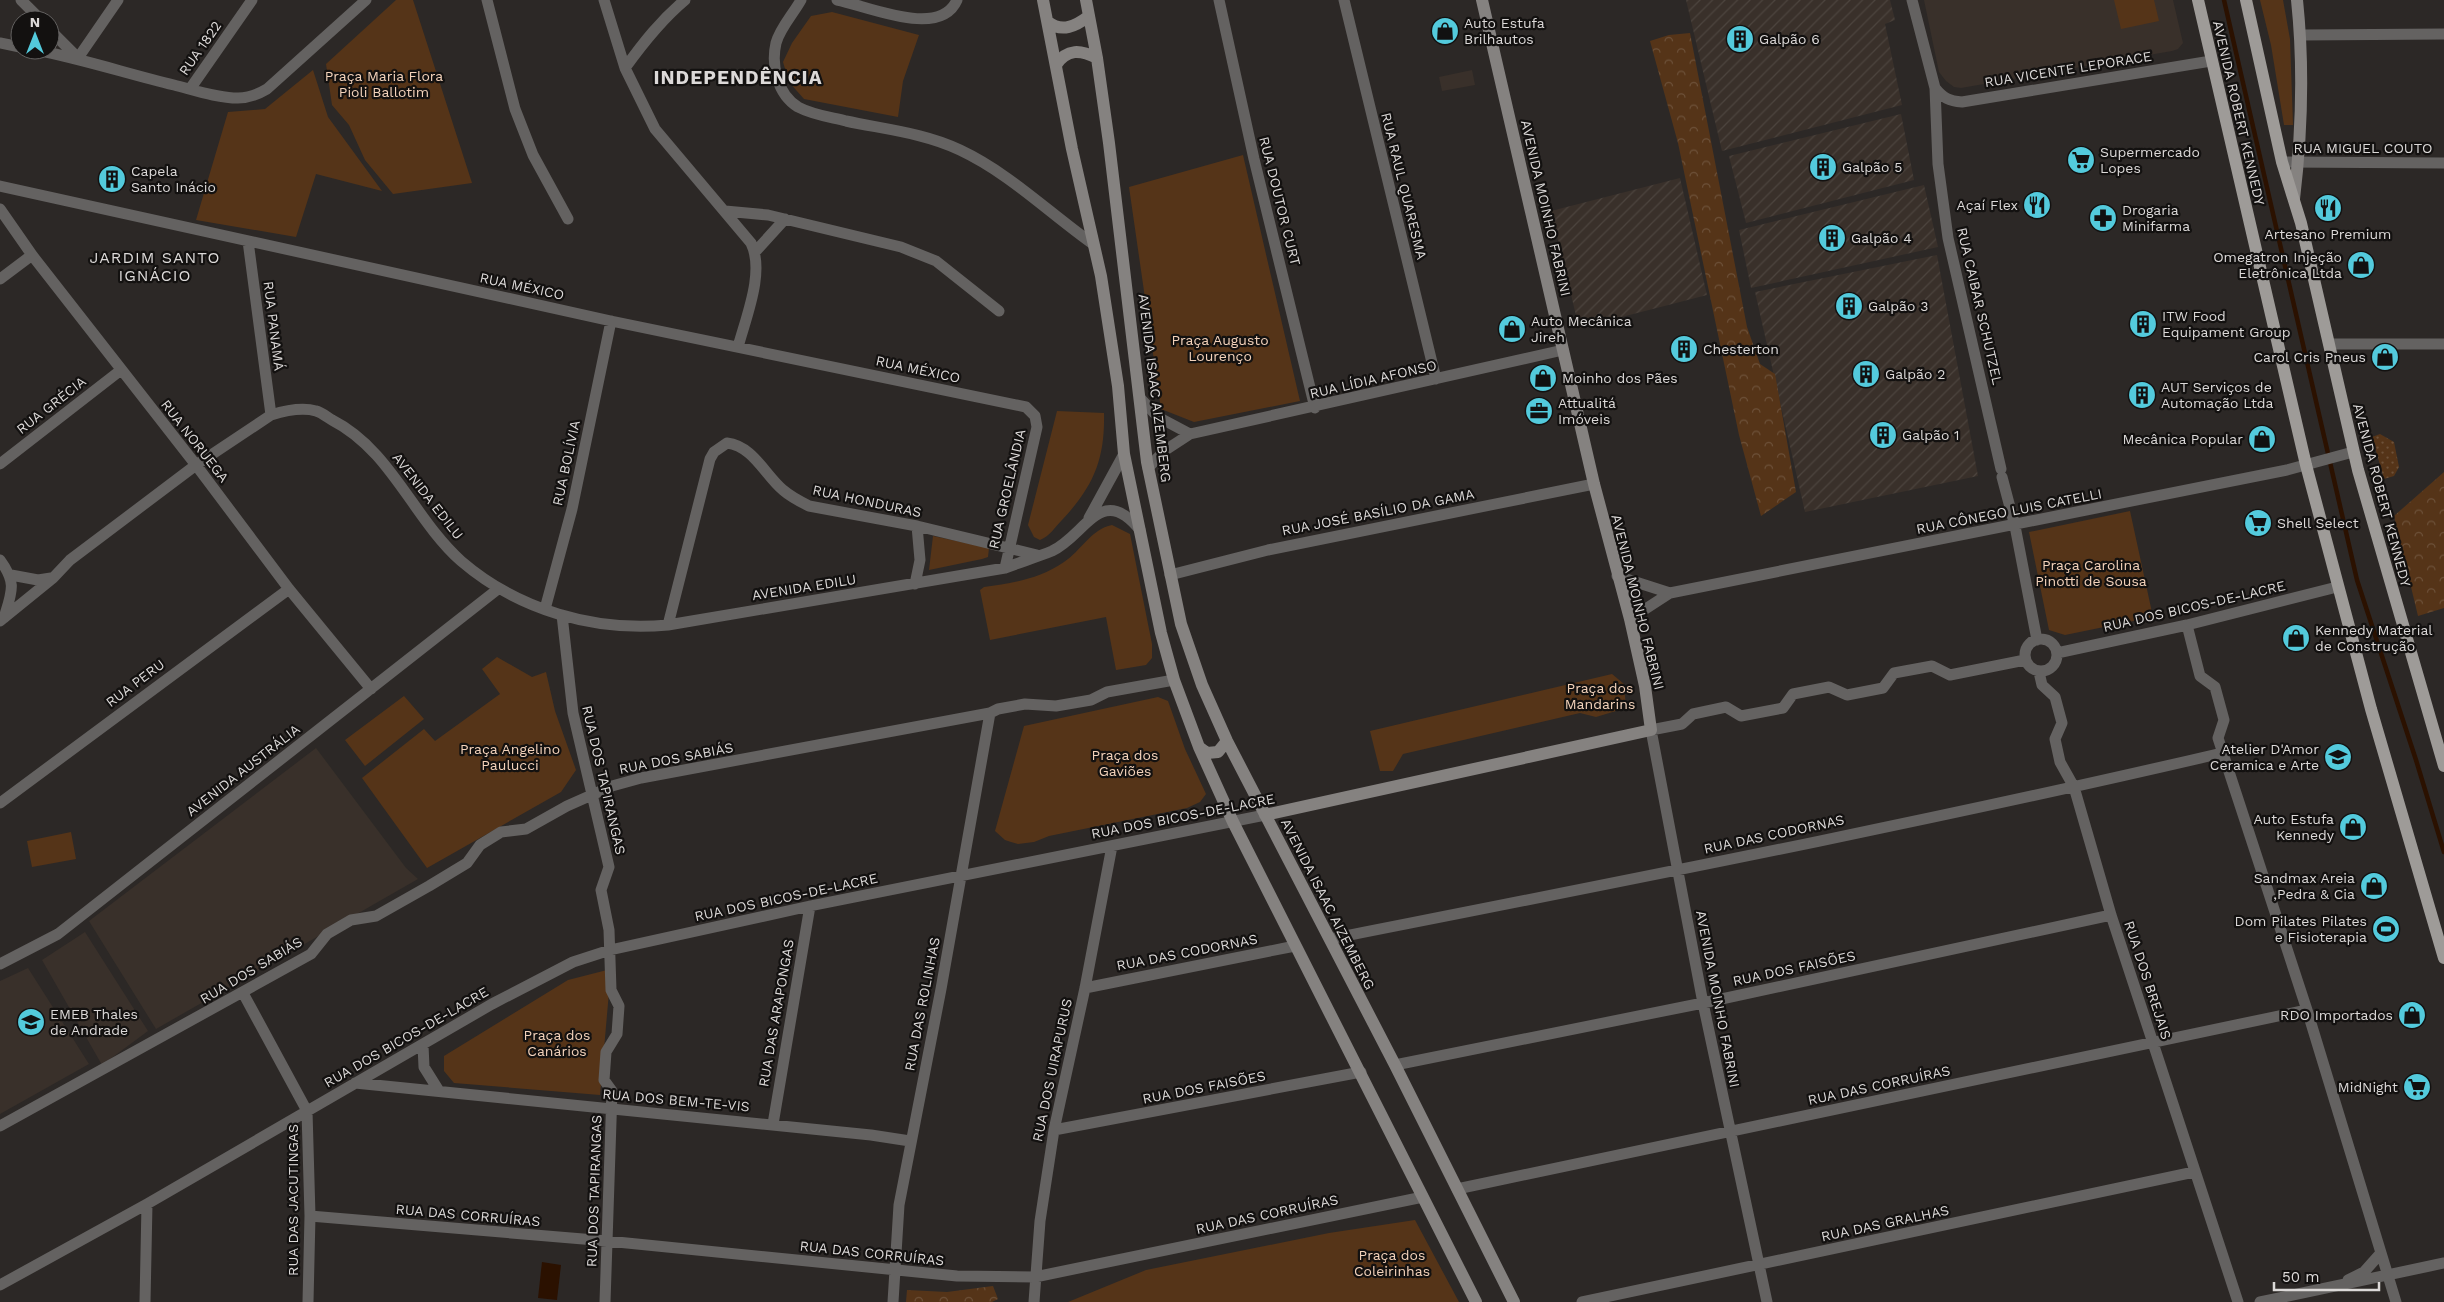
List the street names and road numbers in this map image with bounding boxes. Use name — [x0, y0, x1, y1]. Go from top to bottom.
street label: RUA 1822 — [176, 18, 224, 78]
street label: AVENIDA ROBERT KENNEDY — [2210, 19, 2268, 207]
street label: RUA VICENTE LEPORACE — [1983, 48, 2153, 90]
street label: RUA RAUL QUARESMA — [1378, 111, 1430, 261]
street label: AVENIDA MOINHO FABRINI — [1518, 118, 1574, 298]
street label: RUA DOUTOR CURT — [1256, 135, 1304, 268]
street label: RUA MIGUEL COUTO — [2294, 140, 2432, 156]
street label: RUA CAIBAR SCHUTZEL — [1954, 226, 2006, 386]
street label: RUA MÉXICO — [478, 269, 566, 303]
street label: RUA PANAMÁ — [261, 280, 287, 372]
street label: AVENIDA ISAAC AIZEMBERG — [1136, 293, 1174, 483]
street label: RUA MÉXICO — [874, 352, 962, 386]
street label: RUA LÍDIA AFONSO — [1308, 357, 1438, 401]
street label: RUA GRÉCIA — [13, 373, 89, 437]
street label: RUA NORUEGA — [158, 397, 232, 485]
street label: AVENIDA ROBERT KENNEDY — [2350, 402, 2414, 588]
street label: RUA BOLÍVIA — [549, 419, 583, 507]
street label: RUA GROELÂNDIA — [985, 428, 1029, 550]
street label: AVENIDA EDILU — [389, 450, 467, 542]
street label: RUA HONDURAS — [811, 482, 923, 520]
street label: RUA JOSÉ BASÍLIO DA GAMA — [1280, 485, 1476, 539]
street label: RUA CÔNEGO LUIS CATELLI — [1915, 485, 2103, 537]
street label: AVENIDA MOINHO FABRINI — [1608, 513, 1668, 691]
street label: AVENIDA EDILU — [751, 571, 857, 603]
street label: RUA DOS BICOS-DE-LACRE — [2101, 577, 2287, 635]
street label: RUA PERU — [103, 656, 167, 710]
street label: RUA DOS TAPIRANGAS — [579, 704, 629, 856]
street label: AVENIDA AUSTRÁLIA — [183, 721, 303, 819]
street label: RUA DOS SABIÁS — [617, 739, 735, 777]
street label: RUA DOS BICOS-DE-LACRE — [1090, 790, 1276, 842]
street label: RUA DAS CODORNAS — [1702, 811, 1846, 857]
street label: AVENIDA ISAAC AIZEMBERG — [1278, 816, 1378, 992]
street label: RUA DOS BICOS-DE-LACRE — [693, 870, 879, 924]
street label: AVENIDA MOINHO FABRINI — [1693, 909, 1743, 1089]
street label: RUA DOS BREJAIS — [2121, 919, 2175, 1041]
street label: RUA DAS CODORNAS — [1115, 930, 1259, 974]
street label: RUA DOS SABIÁS — [197, 933, 305, 1007]
street label: RUA DAS ROLINHAS — [901, 936, 943, 1072]
street label: RUA DAS ARAPONGAS — [755, 938, 797, 1088]
street label: RUA DOS FAISÕES — [1731, 947, 1857, 989]
street label: RUA DOS BICOS-DE-LACRE — [321, 983, 491, 1091]
street label: RUA DOS UIRAPURUS — [1029, 997, 1075, 1143]
street label: RUA DAS CORRUÍRAS — [1806, 1062, 1952, 1108]
street label: RUA DOS FAISÕES — [1141, 1067, 1267, 1107]
street label: RUA DOS BEM-TE-VIS — [602, 1086, 750, 1114]
street label: RUA DOS TAPIRANGAS — [583, 1115, 605, 1267]
street label: RUA DAS JACUTINGAS — [285, 1124, 301, 1276]
street label: RUA DAS CORRUÍRAS — [1194, 1191, 1340, 1237]
street label: RUA DAS CORRUÍRAS — [395, 1201, 541, 1229]
street label: RUA DAS GRALHAS — [1820, 1202, 1950, 1244]
street label: RUA DAS CORRUÍRAS — [799, 1237, 945, 1269]

